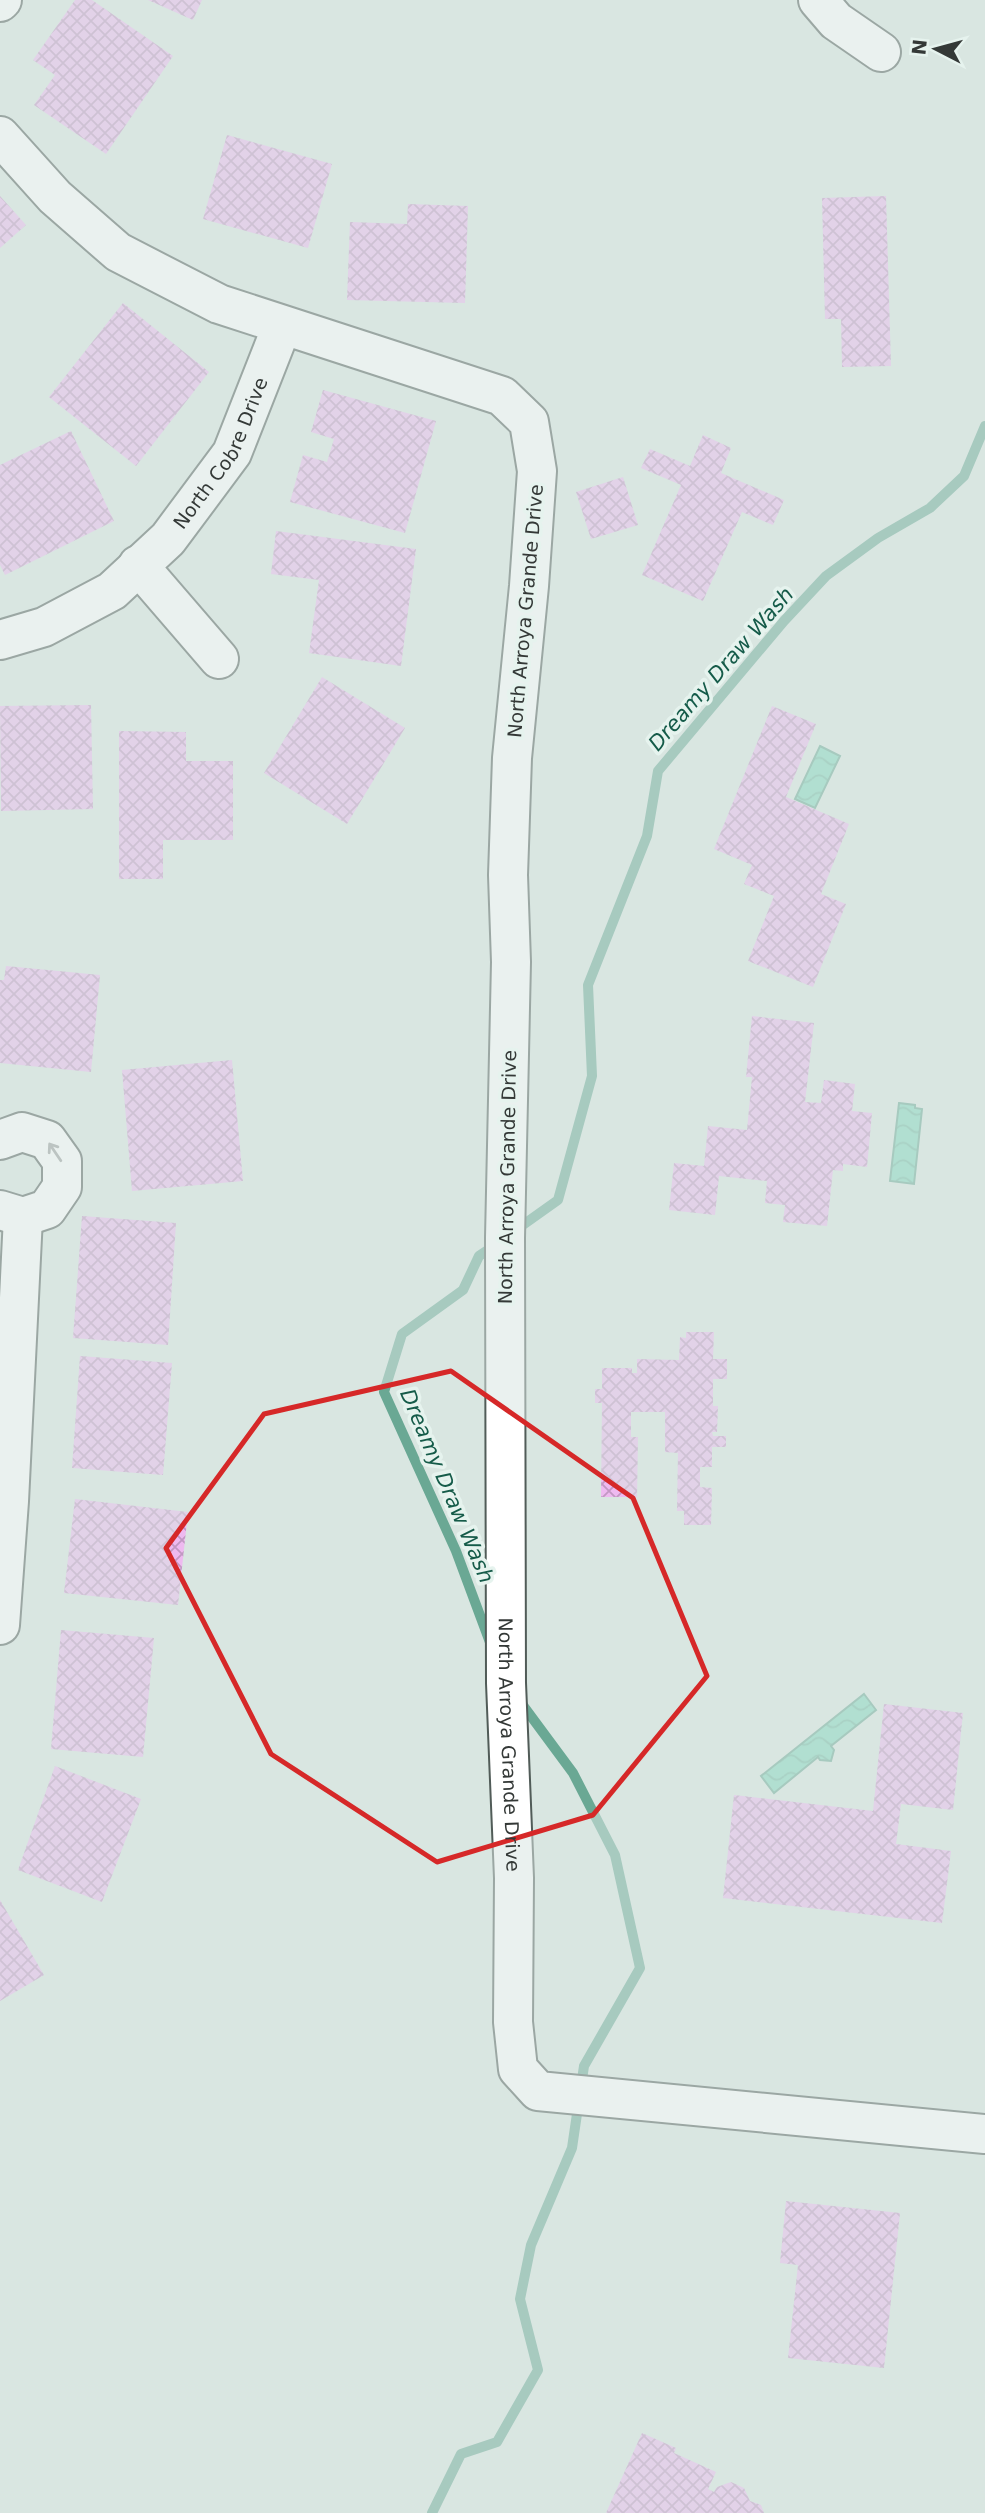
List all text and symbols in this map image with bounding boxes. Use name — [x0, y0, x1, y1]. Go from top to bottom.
north arrow — [901, 14, 971, 84]
text: N — [907, 38, 931, 56]
street label: North Cobre Drive — [169, 374, 272, 533]
street label: North Arroya Grande Drive — [503, 483, 547, 739]
water label: Dreamy Draw Wash — [644, 582, 798, 756]
street label: North Arroya Grande Drive — [494, 1050, 520, 1304]
one-way arrow — [48, 1143, 62, 1162]
water label: Dreamy Draw Wash — [395, 1385, 499, 1587]
street label: North Arroya Grande Drive — [495, 1617, 525, 1872]

